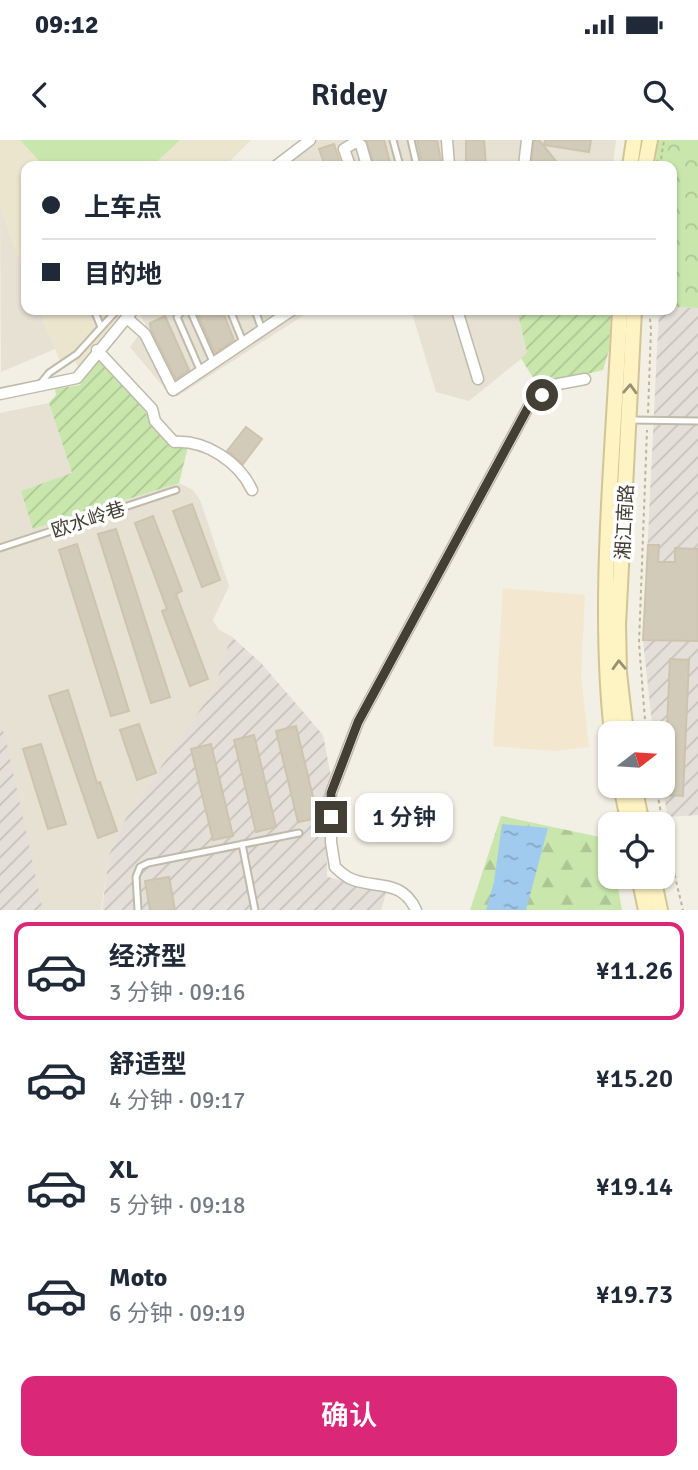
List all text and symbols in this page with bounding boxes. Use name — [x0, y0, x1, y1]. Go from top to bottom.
text: 09:12 — [35, 9, 99, 41]
text: Ridey — [311, 75, 387, 114]
icon: back — [21, 76, 59, 114]
icon: search — [639, 76, 677, 114]
text: 上车点 — [84, 192, 162, 224]
text: 目的地 — [84, 259, 162, 291]
route start — [526, 379, 558, 411]
one-way arrow — [622, 383, 637, 394]
street label: 湘江南路 — [611, 483, 639, 561]
street label: 欧水岭巷 — [48, 497, 128, 543]
one-way arrow — [611, 660, 627, 670]
north arrow — [598, 721, 676, 798]
map controls — [598, 721, 675, 889]
callout: 1 分钟 — [356, 792, 453, 842]
route end — [315, 801, 347, 833]
text: 1 分钟 — [372, 803, 436, 832]
button: locate — [598, 812, 675, 889]
icon: car — [25, 940, 88, 1003]
text: 经济型 — [109, 941, 187, 973]
text: ¥11.26 — [596, 955, 673, 987]
text: 3 分钟 · 09:16 — [109, 978, 245, 1007]
icon: car — [25, 1048, 88, 1111]
text: 舒适型 — [109, 1049, 187, 1081]
text: ¥15.20 — [596, 1063, 673, 1095]
text: 4 分钟 · 09:17 — [109, 1086, 245, 1115]
text: XL — [109, 1154, 139, 1186]
icon: car — [25, 1156, 88, 1219]
text: ¥19.14 — [596, 1171, 673, 1203]
text: 5 分钟 · 09:18 — [109, 1191, 245, 1220]
text: Moto — [109, 1262, 167, 1294]
icon: car — [25, 1264, 88, 1327]
text: ¥19.73 — [596, 1279, 673, 1311]
text: 6 分钟 · 09:19 — [109, 1299, 245, 1328]
button: 确认 — [21, 1376, 677, 1456]

